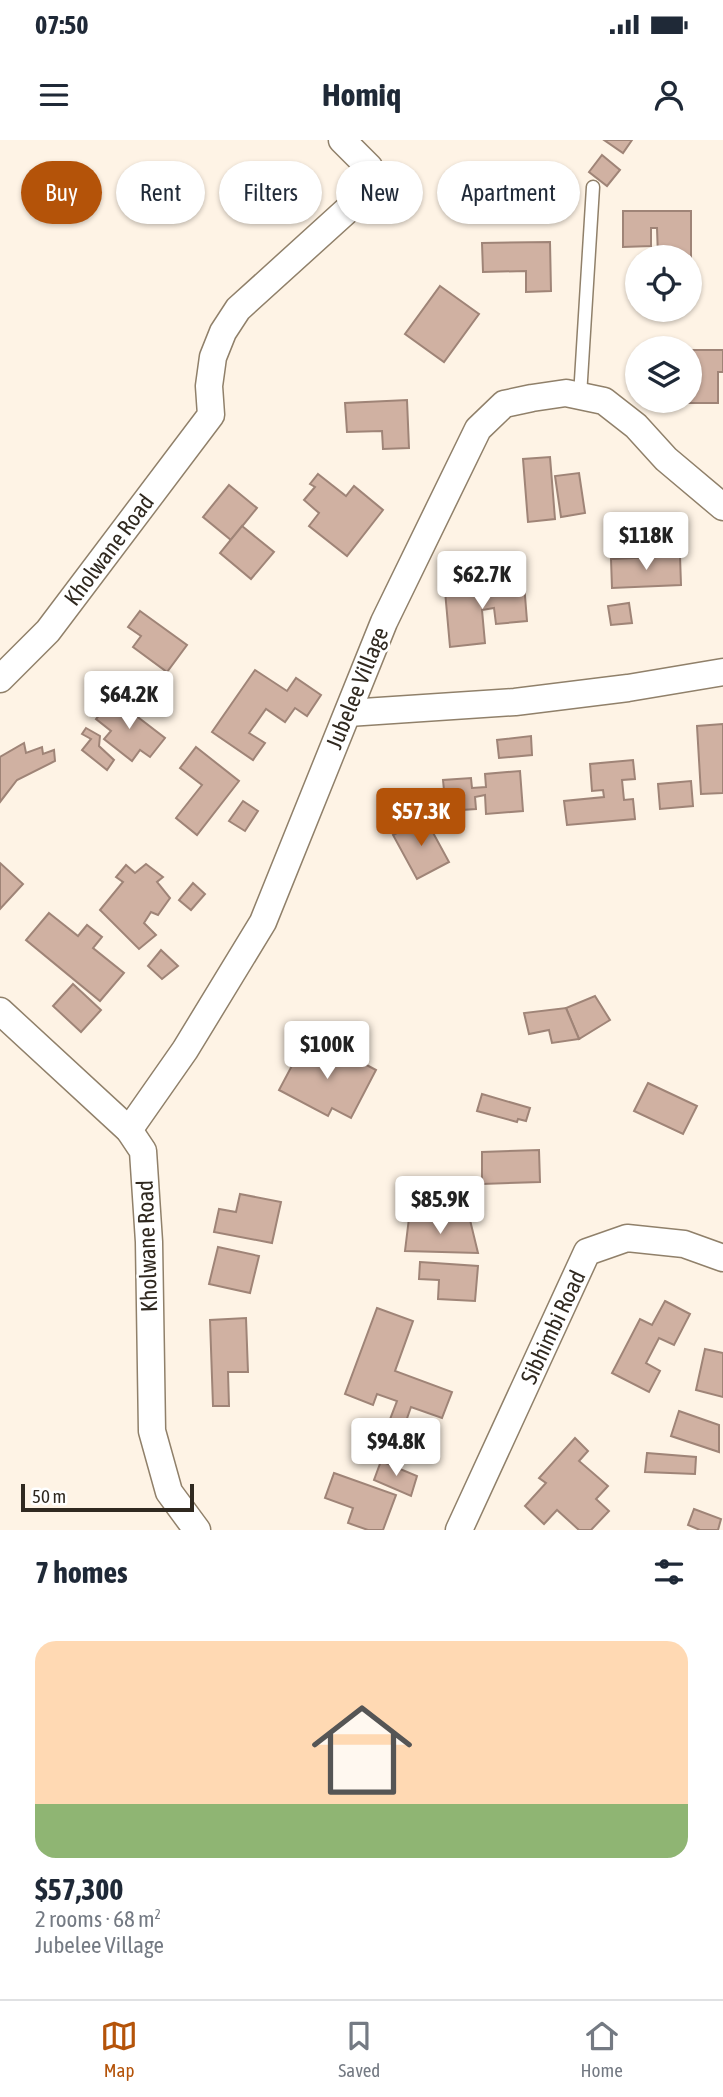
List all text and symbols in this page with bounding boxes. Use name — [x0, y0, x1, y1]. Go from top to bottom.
text: 07:50 — [35, 10, 89, 40]
icon: menu — [35, 76, 73, 114]
text: Homiq — [322, 76, 401, 113]
icon: person — [650, 76, 688, 114]
chip: Buy — [21, 161, 102, 224]
chip: Rent — [116, 161, 205, 224]
chip: Filters — [219, 161, 322, 224]
chip: New — [336, 161, 423, 224]
chip: Apartment — [437, 161, 580, 224]
map controls — [625, 245, 702, 413]
button: locate — [625, 245, 702, 322]
button: layers — [625, 336, 702, 413]
street label: Kholwane Road — [59, 489, 159, 611]
pin: $118K — [597, 512, 695, 572]
text: $118K — [619, 522, 673, 548]
pin: $62.7K — [425, 552, 539, 611]
text: $62.7K — [453, 561, 511, 587]
street label: Jubelee Village — [321, 623, 393, 753]
pin: $64.2K — [72, 672, 186, 731]
text: $64.2K — [100, 681, 158, 707]
pin: $57.3K — [364, 788, 478, 848]
text: $57.3K — [392, 798, 450, 824]
pin: $100K — [278, 1021, 376, 1081]
text: $100K — [300, 1031, 354, 1057]
pin: $85.9K — [383, 1176, 497, 1236]
street label: Kholwane Road — [132, 1180, 162, 1312]
text: $85.9K — [411, 1186, 469, 1212]
street label: Sibhimbi Road — [515, 1266, 591, 1388]
pin: $94.8K — [339, 1418, 453, 1478]
text: $94.8K — [367, 1428, 425, 1454]
scale bar — [21, 1481, 194, 1513]
text: 50 m — [32, 1485, 66, 1507]
icon: filters — [650, 1553, 688, 1591]
text: 7 homes — [35, 1555, 128, 1589]
icon: home — [299, 1687, 425, 1813]
text: $57,300 — [35, 1872, 123, 1906]
text: 2 rooms · 68 m² — [35, 1906, 161, 1932]
text: Jubelee Village — [35, 1932, 164, 1958]
tab: Map — [100, 2017, 138, 2081]
tab: Saved — [338, 2017, 380, 2081]
tab: Home — [581, 2017, 623, 2081]

